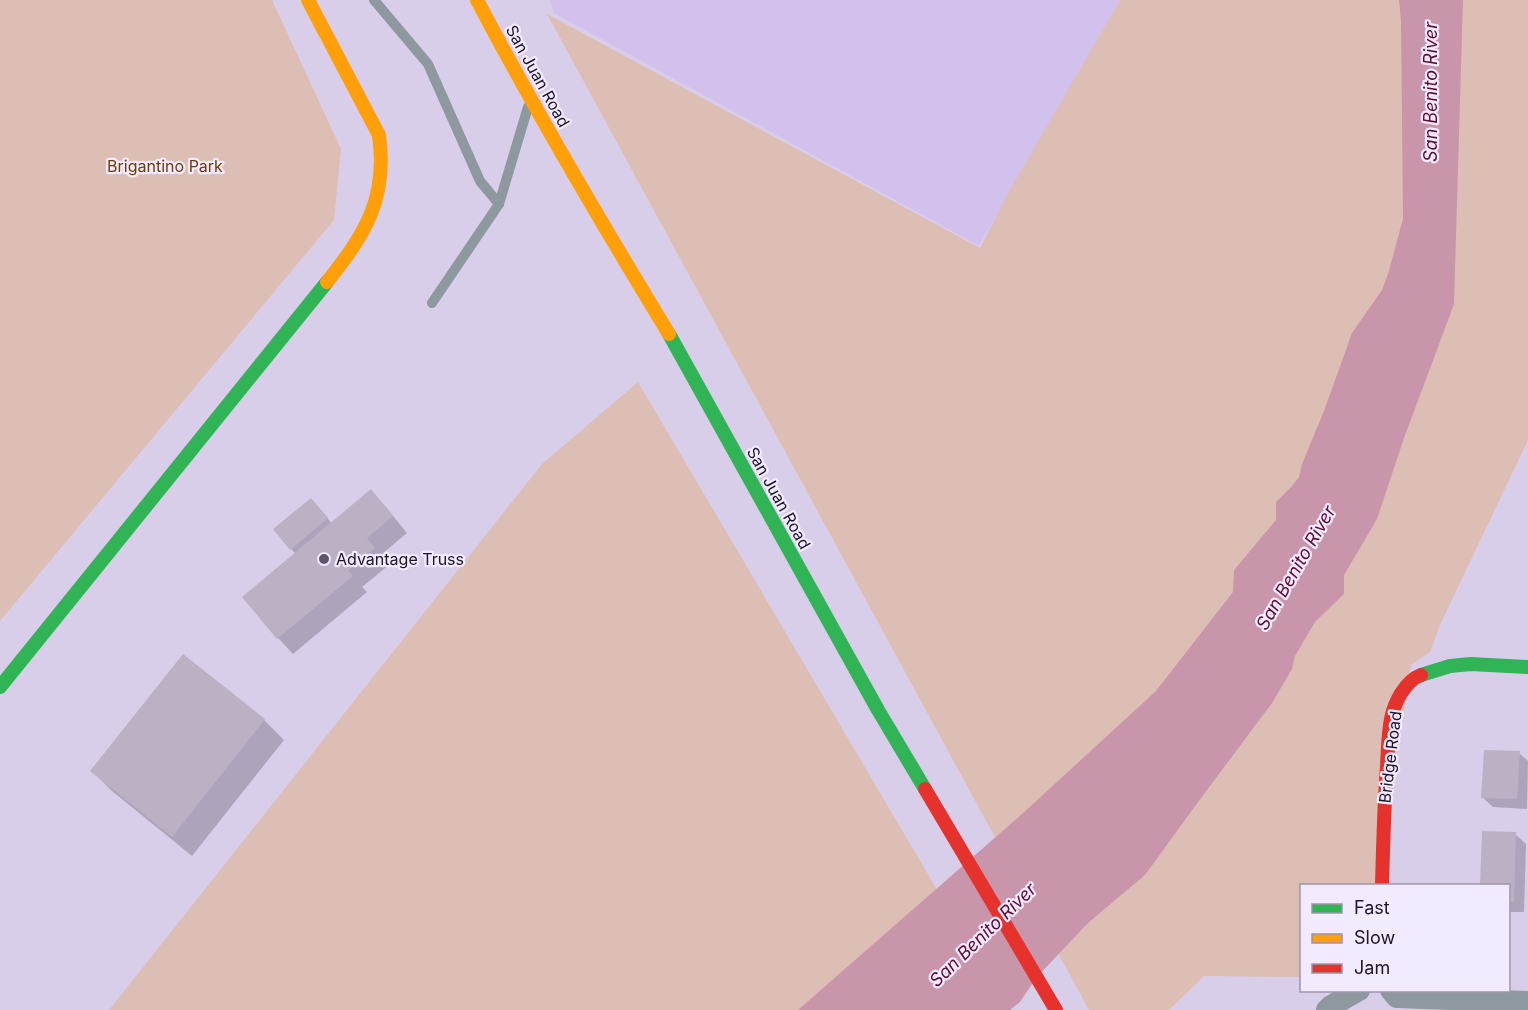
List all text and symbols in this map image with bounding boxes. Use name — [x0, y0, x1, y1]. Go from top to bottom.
water label: San Benito River — [1420, 21, 1441, 162]
street label: San Juan Road — [502, 22, 574, 130]
park label: Brigantino Park — [107, 156, 223, 176]
street label: San Juan Road — [743, 444, 815, 552]
water label: San Benito River — [1251, 501, 1340, 634]
place label: Advantage Truss — [336, 549, 464, 569]
marker: Advantage Truss — [317, 552, 331, 566]
street label: Bridge Road — [1374, 710, 1406, 804]
water label: San Benito River — [925, 878, 1041, 991]
legend — [1300, 884, 1510, 992]
text: Fast — [1354, 897, 1390, 918]
text: Slow — [1354, 927, 1395, 948]
text: Jam — [1354, 957, 1390, 978]

